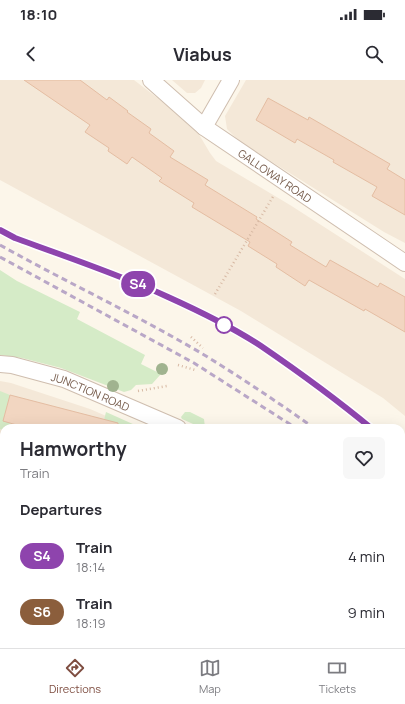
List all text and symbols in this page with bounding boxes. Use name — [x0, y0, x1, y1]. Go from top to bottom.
text: 18:10 — [20, 4, 57, 25]
text: Viabus — [173, 42, 232, 66]
icon: back — [20, 43, 42, 65]
icon: search — [363, 43, 385, 65]
street label: GALLOWAY ROAD — [236, 145, 315, 206]
line badge: S4 — [120, 271, 156, 297]
text: S4 — [129, 274, 147, 293]
unlabelled marker — [215, 316, 233, 334]
street label: JUNCTION ROAD — [50, 368, 132, 414]
text: Hamworthy — [20, 436, 127, 462]
button: heart — [343, 437, 385, 479]
text: Train — [20, 464, 50, 482]
text: Departures — [20, 499, 102, 520]
text: Train — [76, 537, 112, 558]
text: S4 — [33, 546, 51, 565]
text: 4 min — [348, 546, 385, 567]
text: 18:14 — [76, 558, 105, 576]
text: Train — [76, 593, 112, 614]
text: S6 — [33, 602, 51, 621]
text: 9 min — [348, 602, 385, 623]
text: 18:19 — [76, 614, 106, 632]
tab: Directions — [49, 657, 101, 696]
tab: Map — [199, 657, 221, 696]
tab: Tickets — [319, 657, 356, 696]

